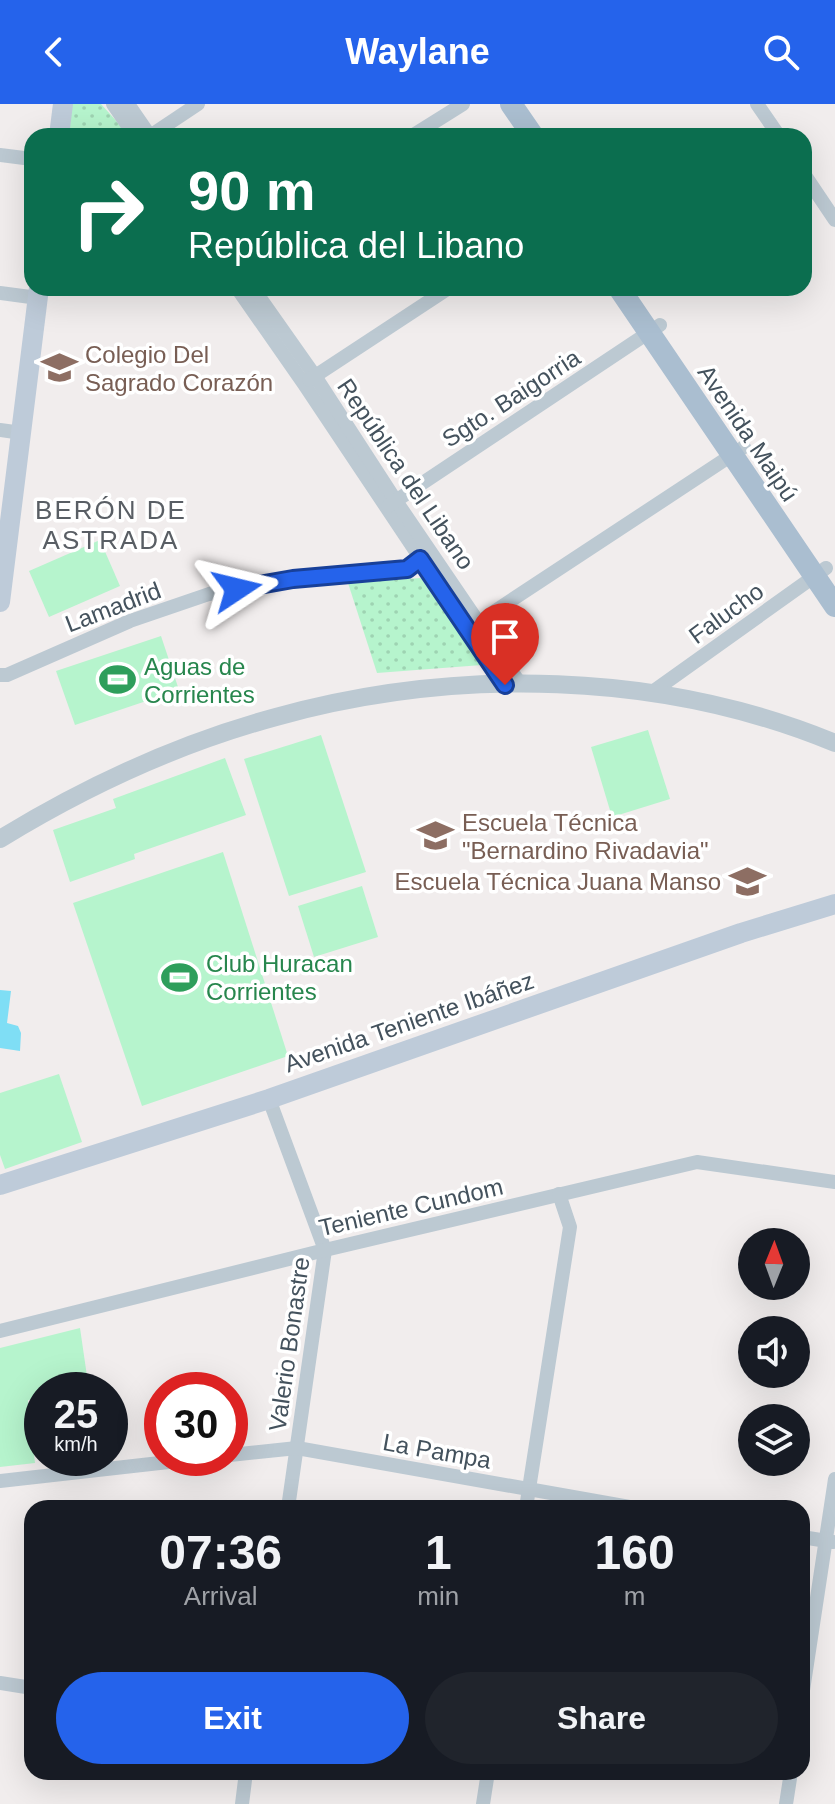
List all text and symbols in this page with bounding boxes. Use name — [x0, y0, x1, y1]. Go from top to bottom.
icon: back — [32, 30, 76, 74]
icon: search — [759, 30, 803, 74]
text: Waylane — [345, 31, 490, 72]
text: 90 m — [188, 159, 316, 222]
icon: right — [56, 160, 160, 264]
text: República del Libano — [188, 225, 524, 266]
place label: Colegio Del Sagrado Corazón — [85, 341, 273, 396]
street label: Sgto. Baigorria — [437, 343, 585, 453]
school or university icon: Colegio Del Sagrado Corazón — [40, 349, 78, 387]
street label: Avenida Maipú — [693, 360, 803, 506]
street label: República del Libano — [332, 374, 480, 574]
district label: BERÓN DE ASTRADA — [35, 495, 187, 555]
position arrow — [195, 547, 279, 631]
street label: Lamadrid — [61, 576, 165, 638]
street label: Falucho — [684, 577, 768, 649]
pin — [471, 603, 539, 685]
icon: arrive — [483, 615, 527, 659]
place label: Aguas de Corrientes — [144, 653, 255, 708]
sports icon: Aguas de Corrientes — [99, 661, 137, 699]
place label: Escuela Técnica "Bernardino Rivadavia" — [462, 809, 709, 864]
school or university icon: Escuela Técnica "Bernardino Rivadavia" — [417, 817, 455, 855]
school or university icon: Escuela Técnica Juana Manso — [728, 862, 766, 900]
place label: Escuela Técnica Juana Manso — [395, 868, 721, 895]
place label: Club Huracan Corrientes — [206, 950, 353, 1005]
sports icon: Club Huracan Corrientes — [161, 958, 199, 996]
street label: Avenida Teniente Ibáñez — [281, 967, 537, 1077]
street label: Teniente Cundom — [316, 1173, 506, 1241]
north arrow — [738, 1228, 810, 1300]
map controls — [738, 1228, 810, 1476]
street label: Valerio Bonastre — [263, 1255, 315, 1433]
button: sound — [738, 1316, 810, 1388]
speed limit sign: 30 — [144, 1372, 248, 1476]
text: 25 — [54, 1392, 98, 1436]
button: layers — [738, 1404, 810, 1476]
street label: La Pampa — [381, 1428, 494, 1474]
text: km/h — [54, 1433, 98, 1455]
text: 07:36 — [159, 1526, 282, 1579]
text: 1 — [425, 1526, 452, 1579]
text: 160 — [595, 1526, 675, 1579]
text: Arrival — [184, 1581, 258, 1611]
text: min — [417, 1581, 459, 1611]
text: m — [624, 1581, 645, 1611]
button: Exit — [56, 1672, 409, 1764]
button: Share — [425, 1672, 778, 1764]

